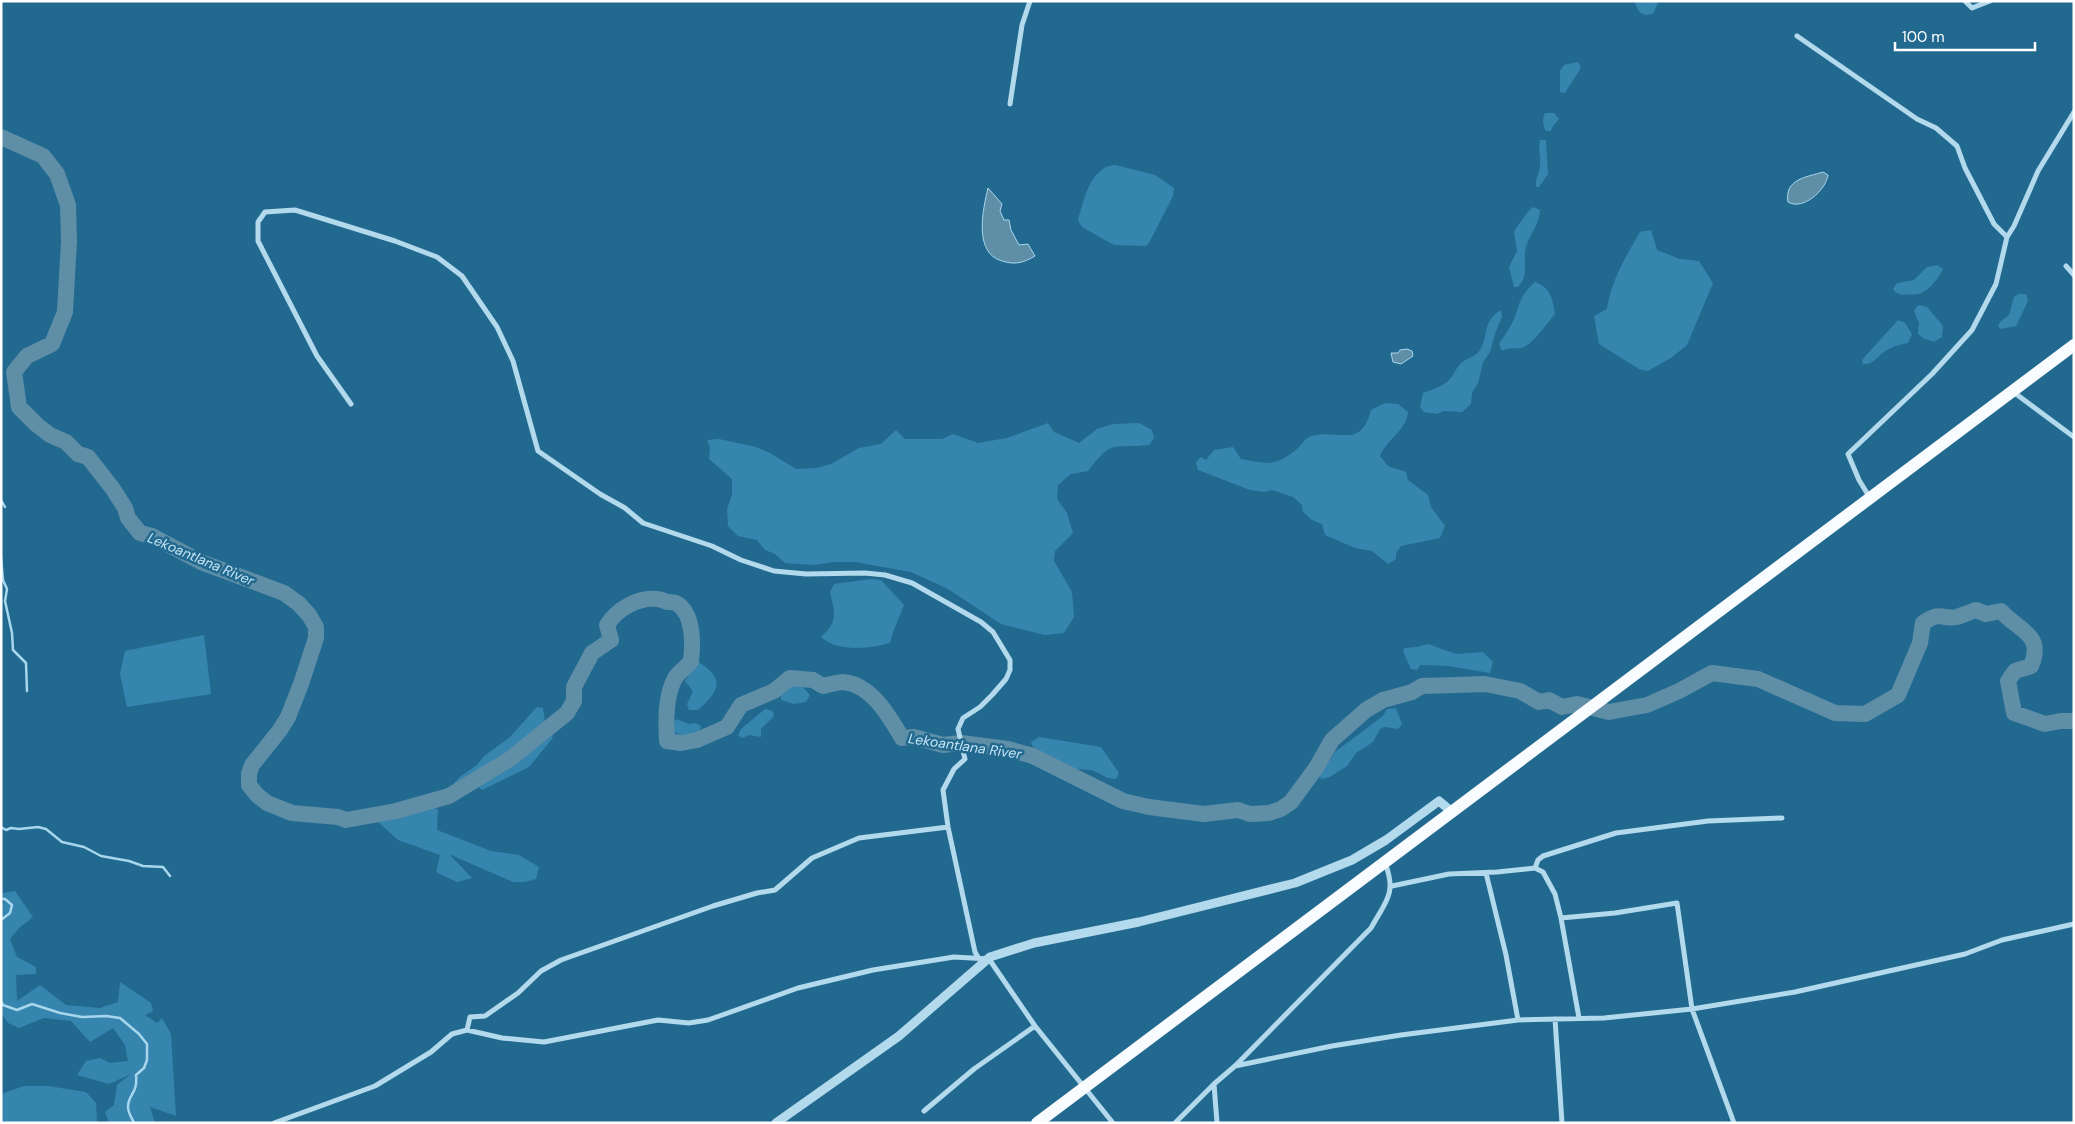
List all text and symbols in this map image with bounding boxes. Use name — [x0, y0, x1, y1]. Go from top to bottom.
scale bar — [1895, 20, 2035, 52]
text: 100 m — [1902, 27, 1945, 47]
water label: Lekoantlana River — [145, 528, 258, 590]
water label: Lekoantlana River — [907, 729, 1024, 763]

